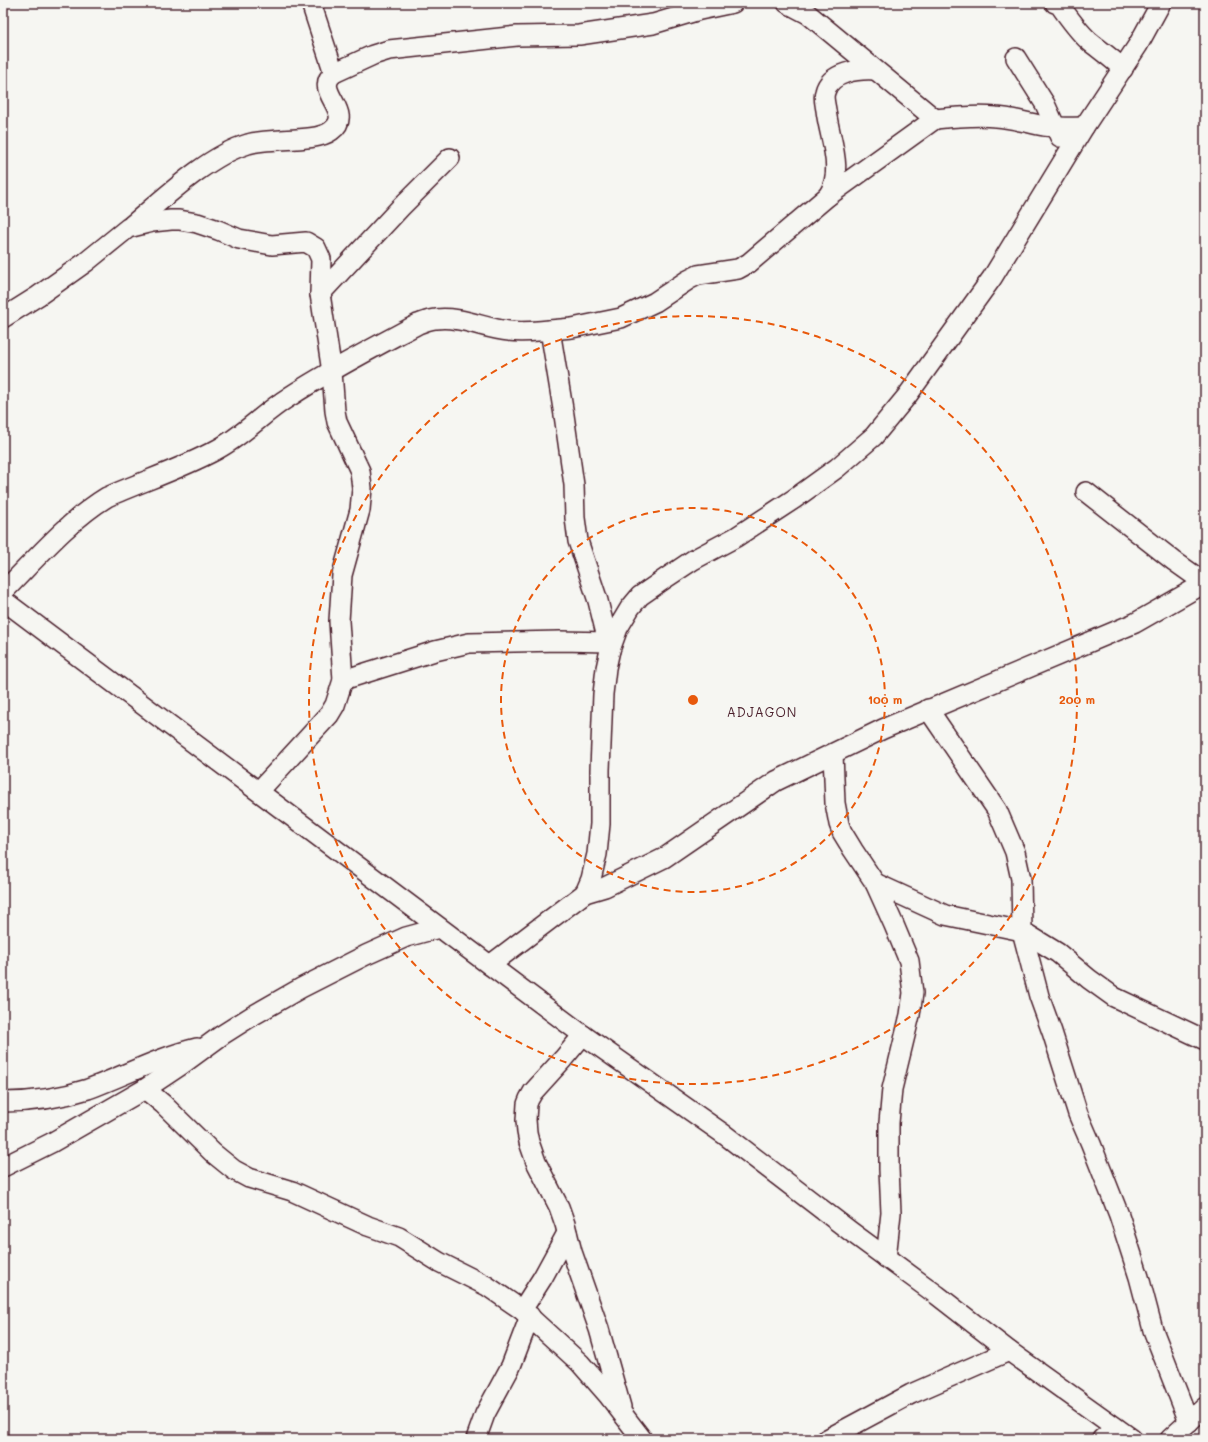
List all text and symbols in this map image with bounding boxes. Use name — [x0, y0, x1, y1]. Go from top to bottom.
text: 100 m — [868, 691, 902, 707]
text: 200 m — [1059, 691, 1095, 707]
centre of rings — [686, 693, 700, 707]
district label: ADJAGON — [727, 703, 797, 720]

